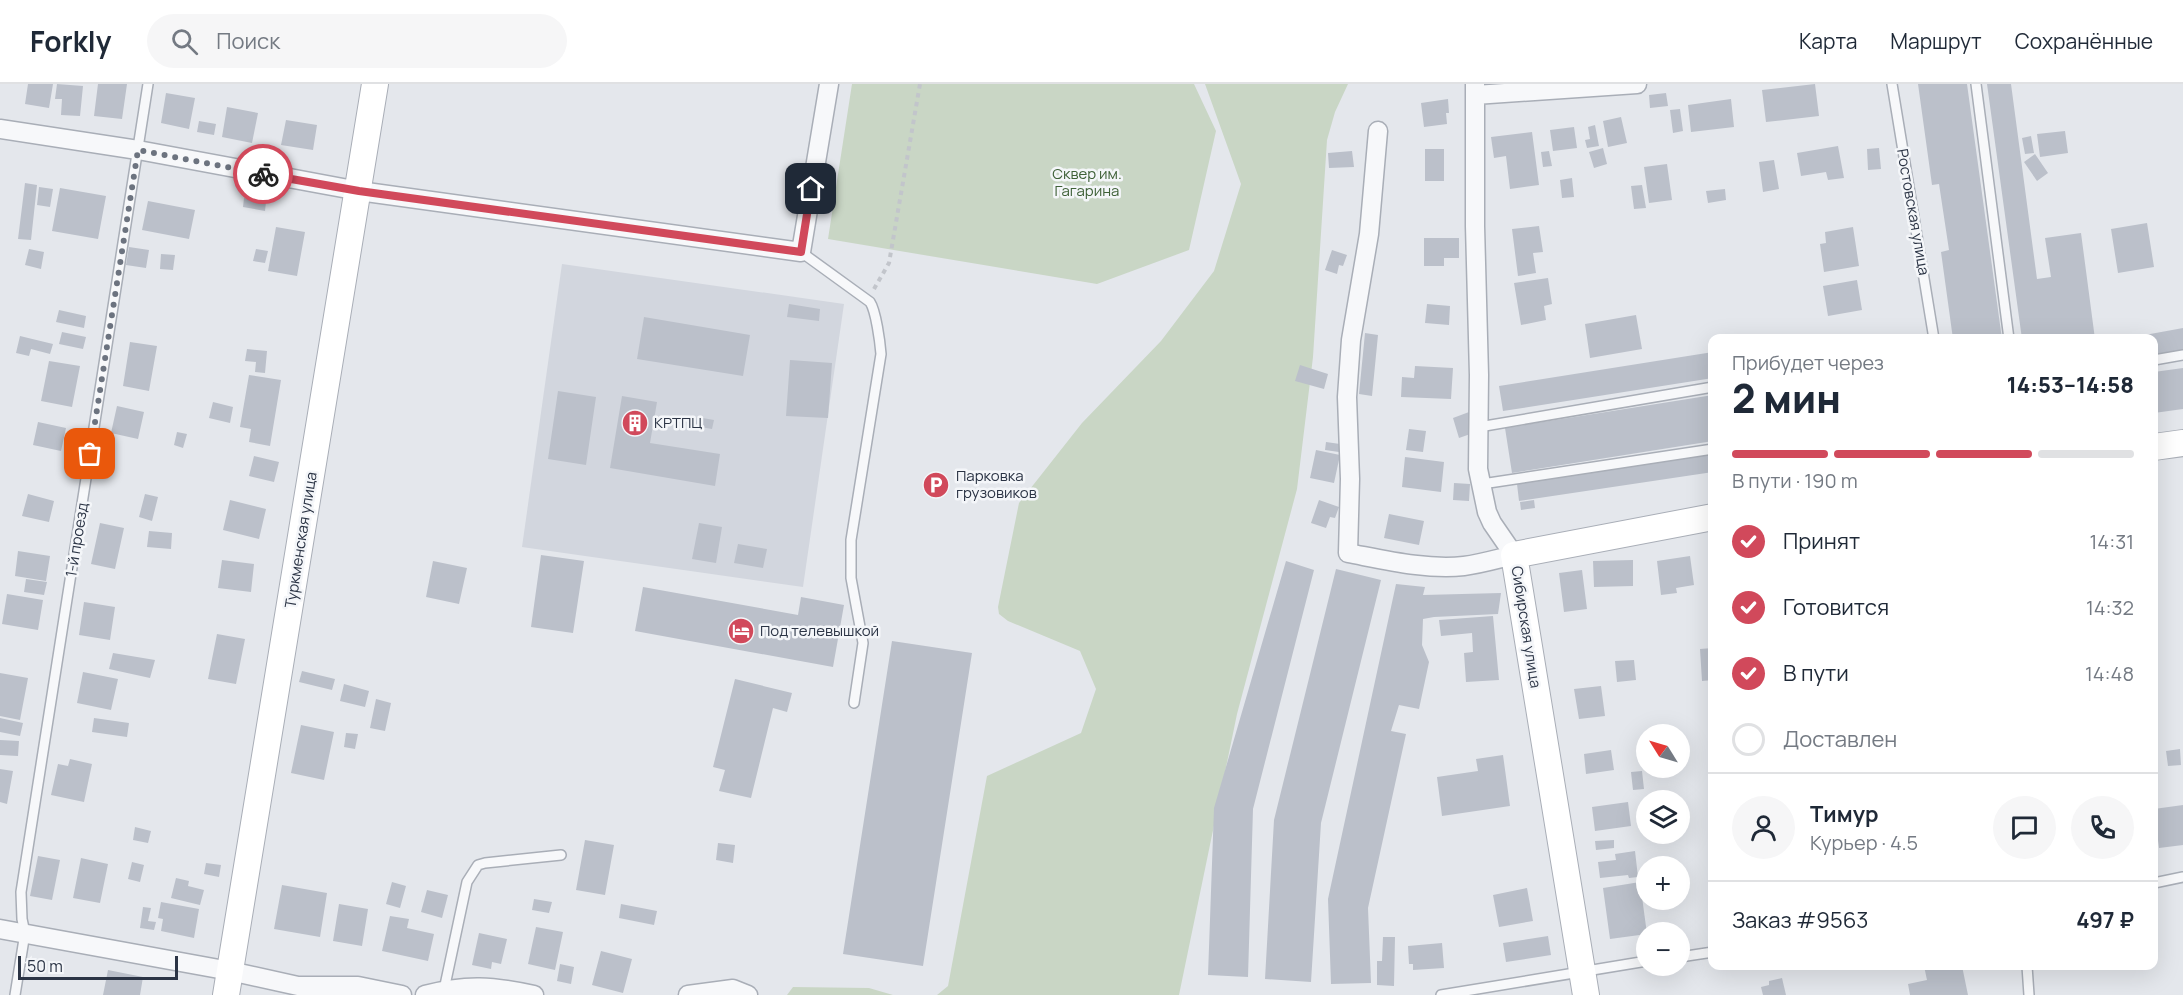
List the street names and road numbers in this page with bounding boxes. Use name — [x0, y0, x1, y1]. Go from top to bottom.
street label: Ростовская улица — [1892, 147, 1935, 277]
street label: Туркменская улица — [279, 470, 322, 610]
street label: 1-й проезд — [60, 501, 93, 579]
street label: Сибирская улица — [1506, 564, 1546, 689]

